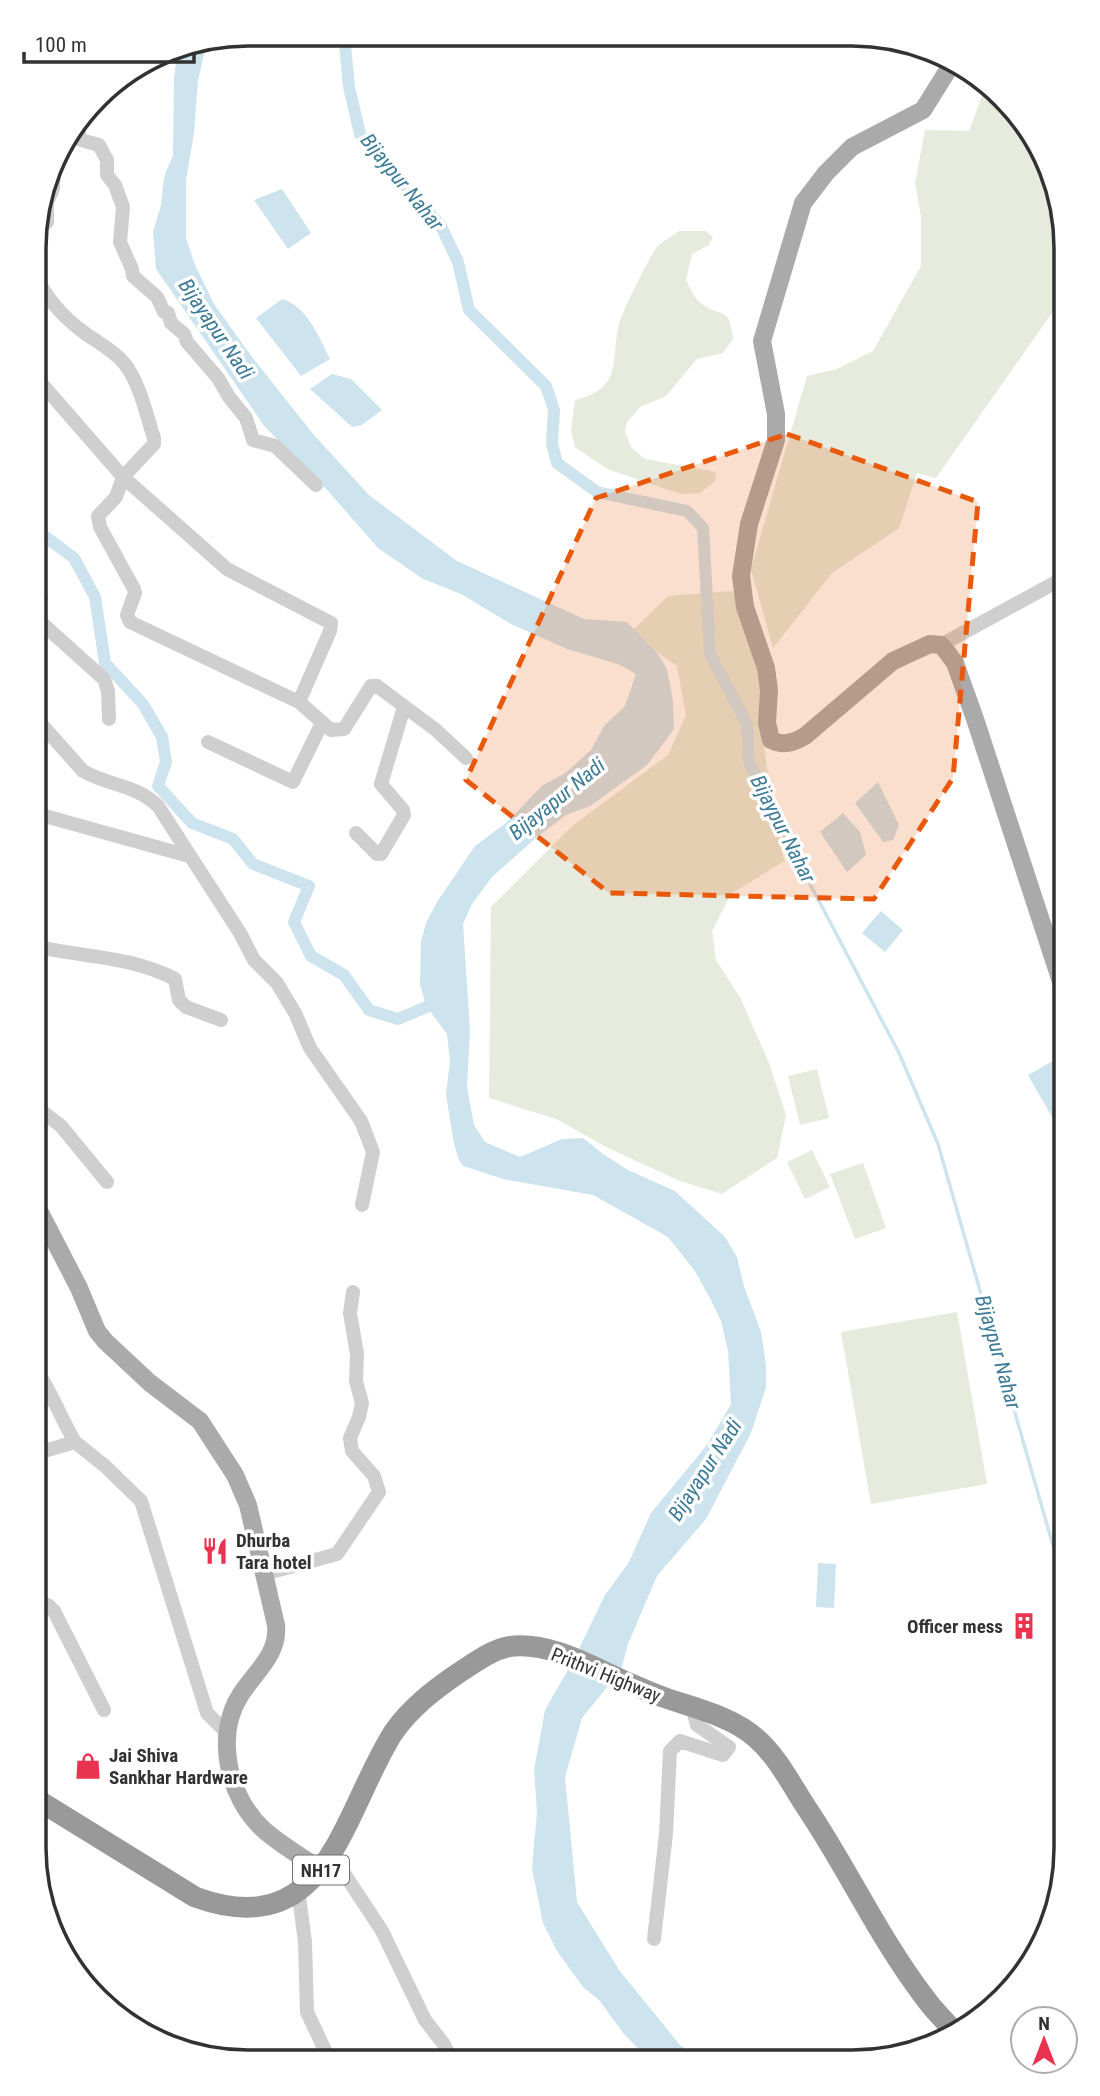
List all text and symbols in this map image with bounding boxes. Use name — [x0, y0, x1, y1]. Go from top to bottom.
scale bar — [24, 21, 194, 65]
text: 100 m — [35, 33, 87, 57]
water label: Bijaypur Nahar — [356, 129, 449, 236]
water label: Bijayapur Nadi — [174, 274, 259, 384]
water label: Bijayapur Nadi — [504, 753, 610, 845]
water label: Bijaypur Nahar — [746, 771, 821, 888]
water label: Bijaypur Nahar — [970, 1292, 1026, 1413]
water label: Bijayapur Nadi — [663, 1415, 747, 1525]
place label: Dhurba Tara hotel — [236, 1529, 312, 1574]
restaurant icon: Dhurba Tara hotel — [200, 1536, 230, 1566]
building icon: Officer mess — [1009, 1611, 1039, 1641]
place label: Officer mess — [907, 1615, 1003, 1638]
street label: Prithvi Highway — [548, 1643, 664, 1707]
place label: Jai Shiva Sankhar Hardware — [109, 1744, 248, 1789]
shop icon: Jai Shiva Sankhar Hardware — [73, 1751, 103, 1781]
road number: NH17 — [293, 1856, 349, 1884]
north arrow — [1009, 2005, 1079, 2075]
text: N — [1038, 2012, 1050, 2035]

